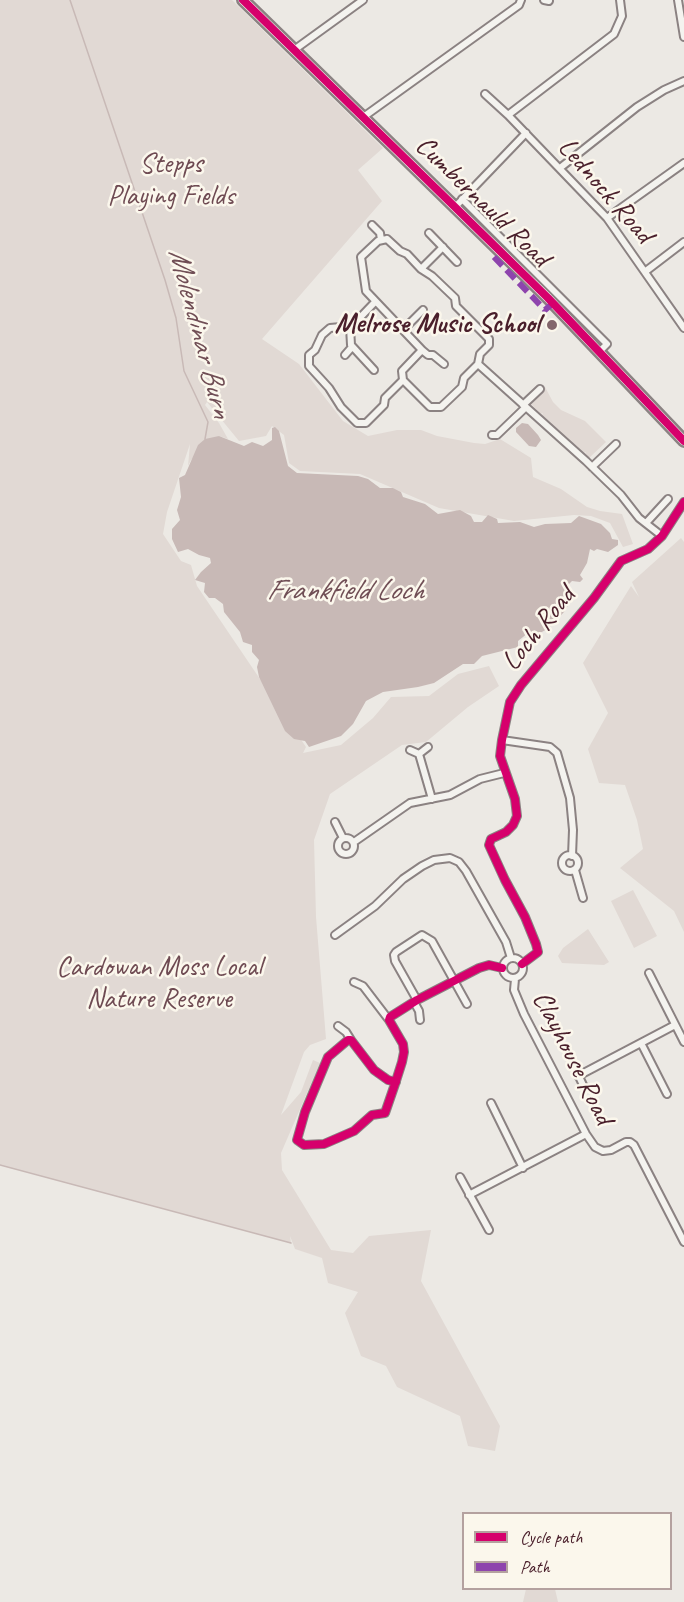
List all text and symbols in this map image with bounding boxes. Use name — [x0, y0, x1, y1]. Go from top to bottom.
street label: Cumbernauld Road — [408, 129, 556, 275]
street label: Lednock Road — [550, 131, 660, 251]
park label: Stepps Playing Fields — [108, 148, 234, 214]
water label: Molendinar Burn — [159, 245, 239, 421]
place label: Melrose Music School — [334, 308, 540, 342]
marker: Melrose Music School — [545, 318, 559, 332]
water label: Frankfield Loch — [267, 573, 423, 609]
street label: Loch Road — [495, 580, 583, 678]
park label: Cardowan Moss Local Nature Reserve — [56, 951, 262, 1017]
street label: Clayhouse Road — [524, 986, 620, 1130]
legend — [462, 1512, 672, 1590]
text: Cycle path — [520, 1526, 582, 1548]
text: Path — [520, 1556, 550, 1578]

